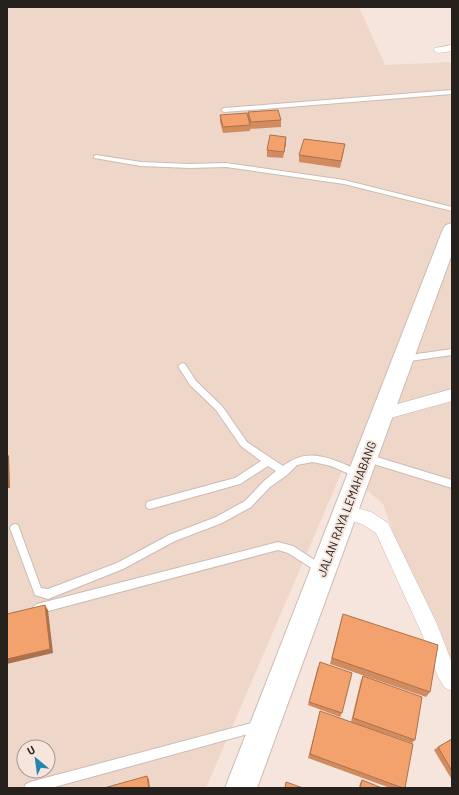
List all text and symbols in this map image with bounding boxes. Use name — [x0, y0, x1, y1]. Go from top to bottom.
street label: JALAN RAYA LEMAHABANG — [314, 439, 378, 578]
north arrow — [16, 739, 56, 779]
text: U — [25, 742, 37, 757]

